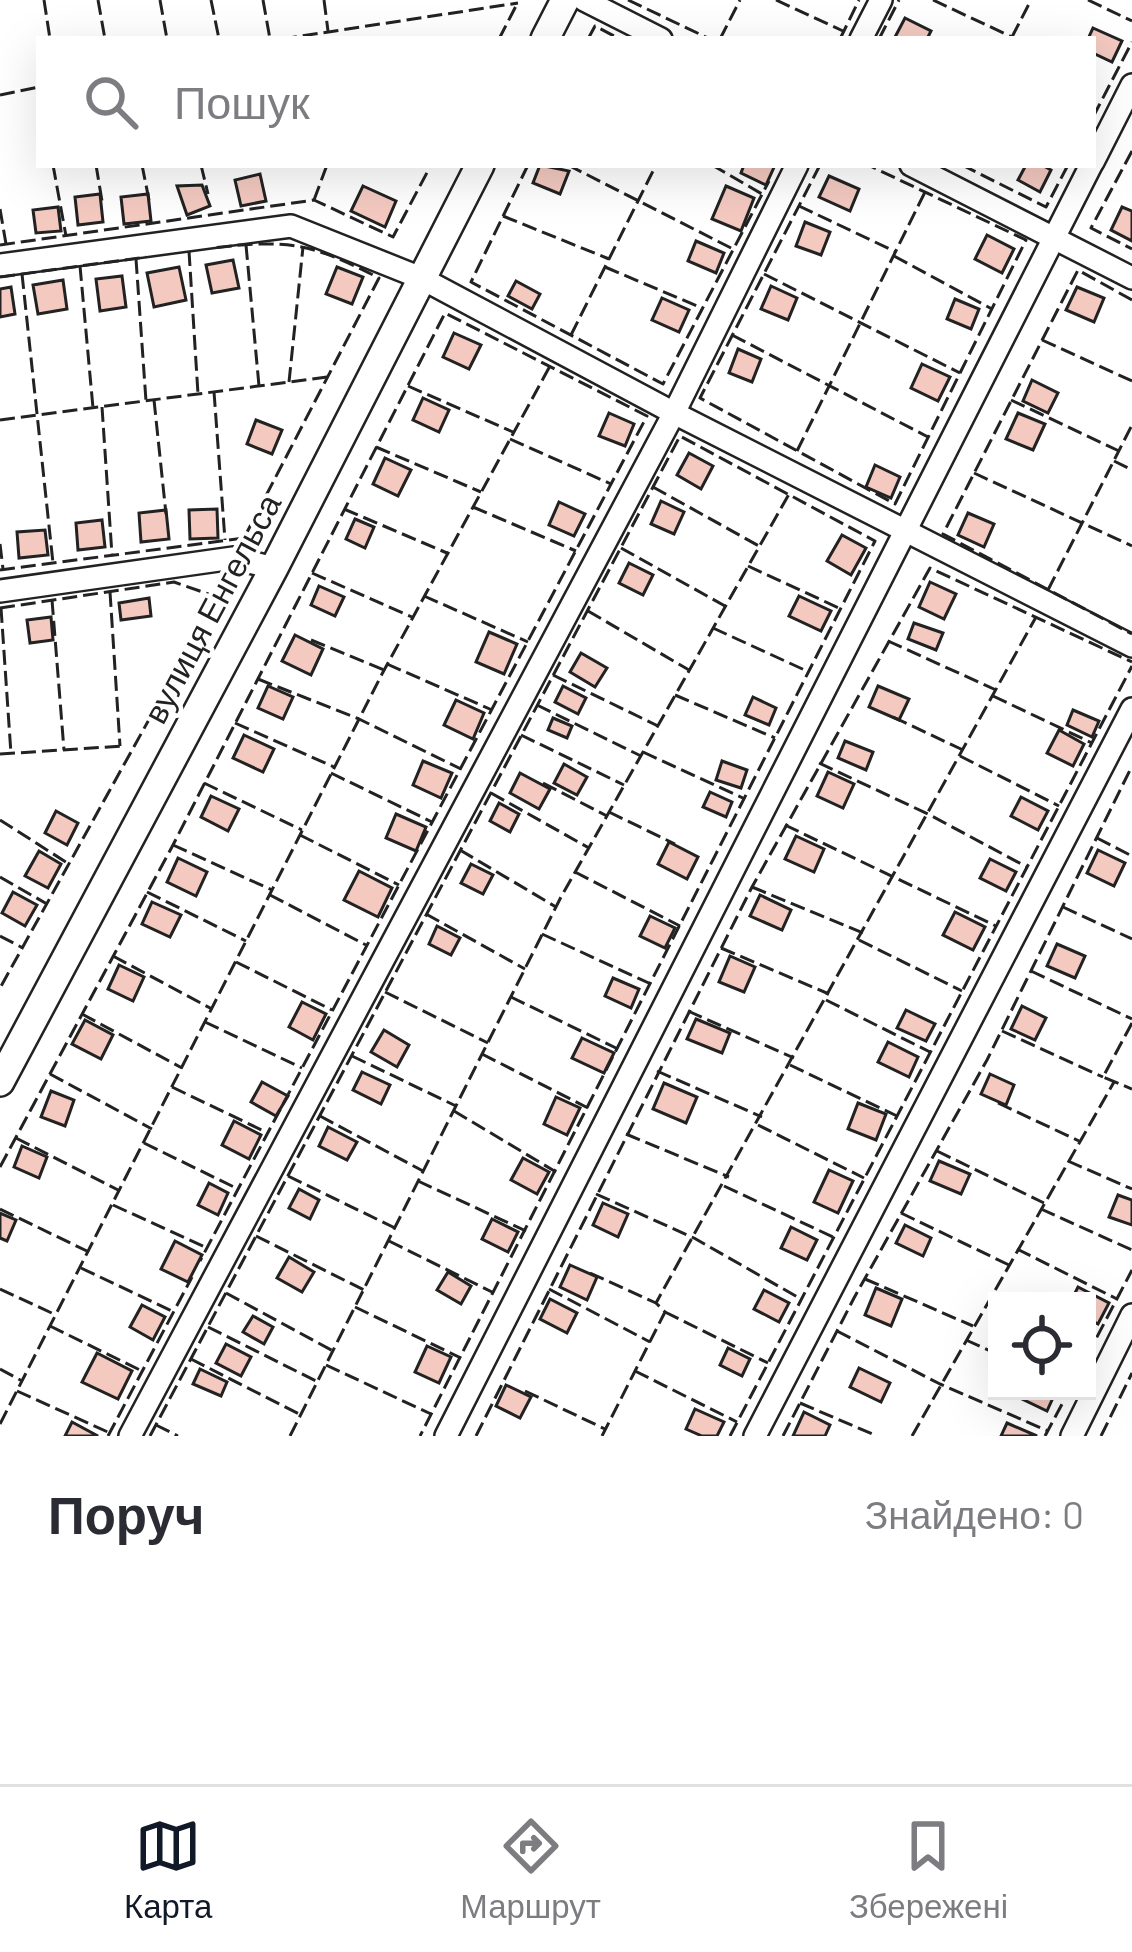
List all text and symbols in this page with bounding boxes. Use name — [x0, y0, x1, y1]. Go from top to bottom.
search box — [36, 36, 1096, 168]
icon: search — [78, 69, 144, 135]
text: Пошук — [174, 74, 310, 128]
street label: вулиця Енгельса — [134, 486, 289, 729]
map controls — [988, 1292, 1096, 1400]
button: locate — [988, 1292, 1096, 1400]
text: Поруч — [48, 1483, 204, 1544]
text: Знайдено: 0 — [865, 1490, 1084, 1537]
tab: Карта — [124, 1813, 212, 1926]
tab: Маршрут — [460, 1813, 601, 1926]
tab: Збережені — [849, 1813, 1008, 1926]

